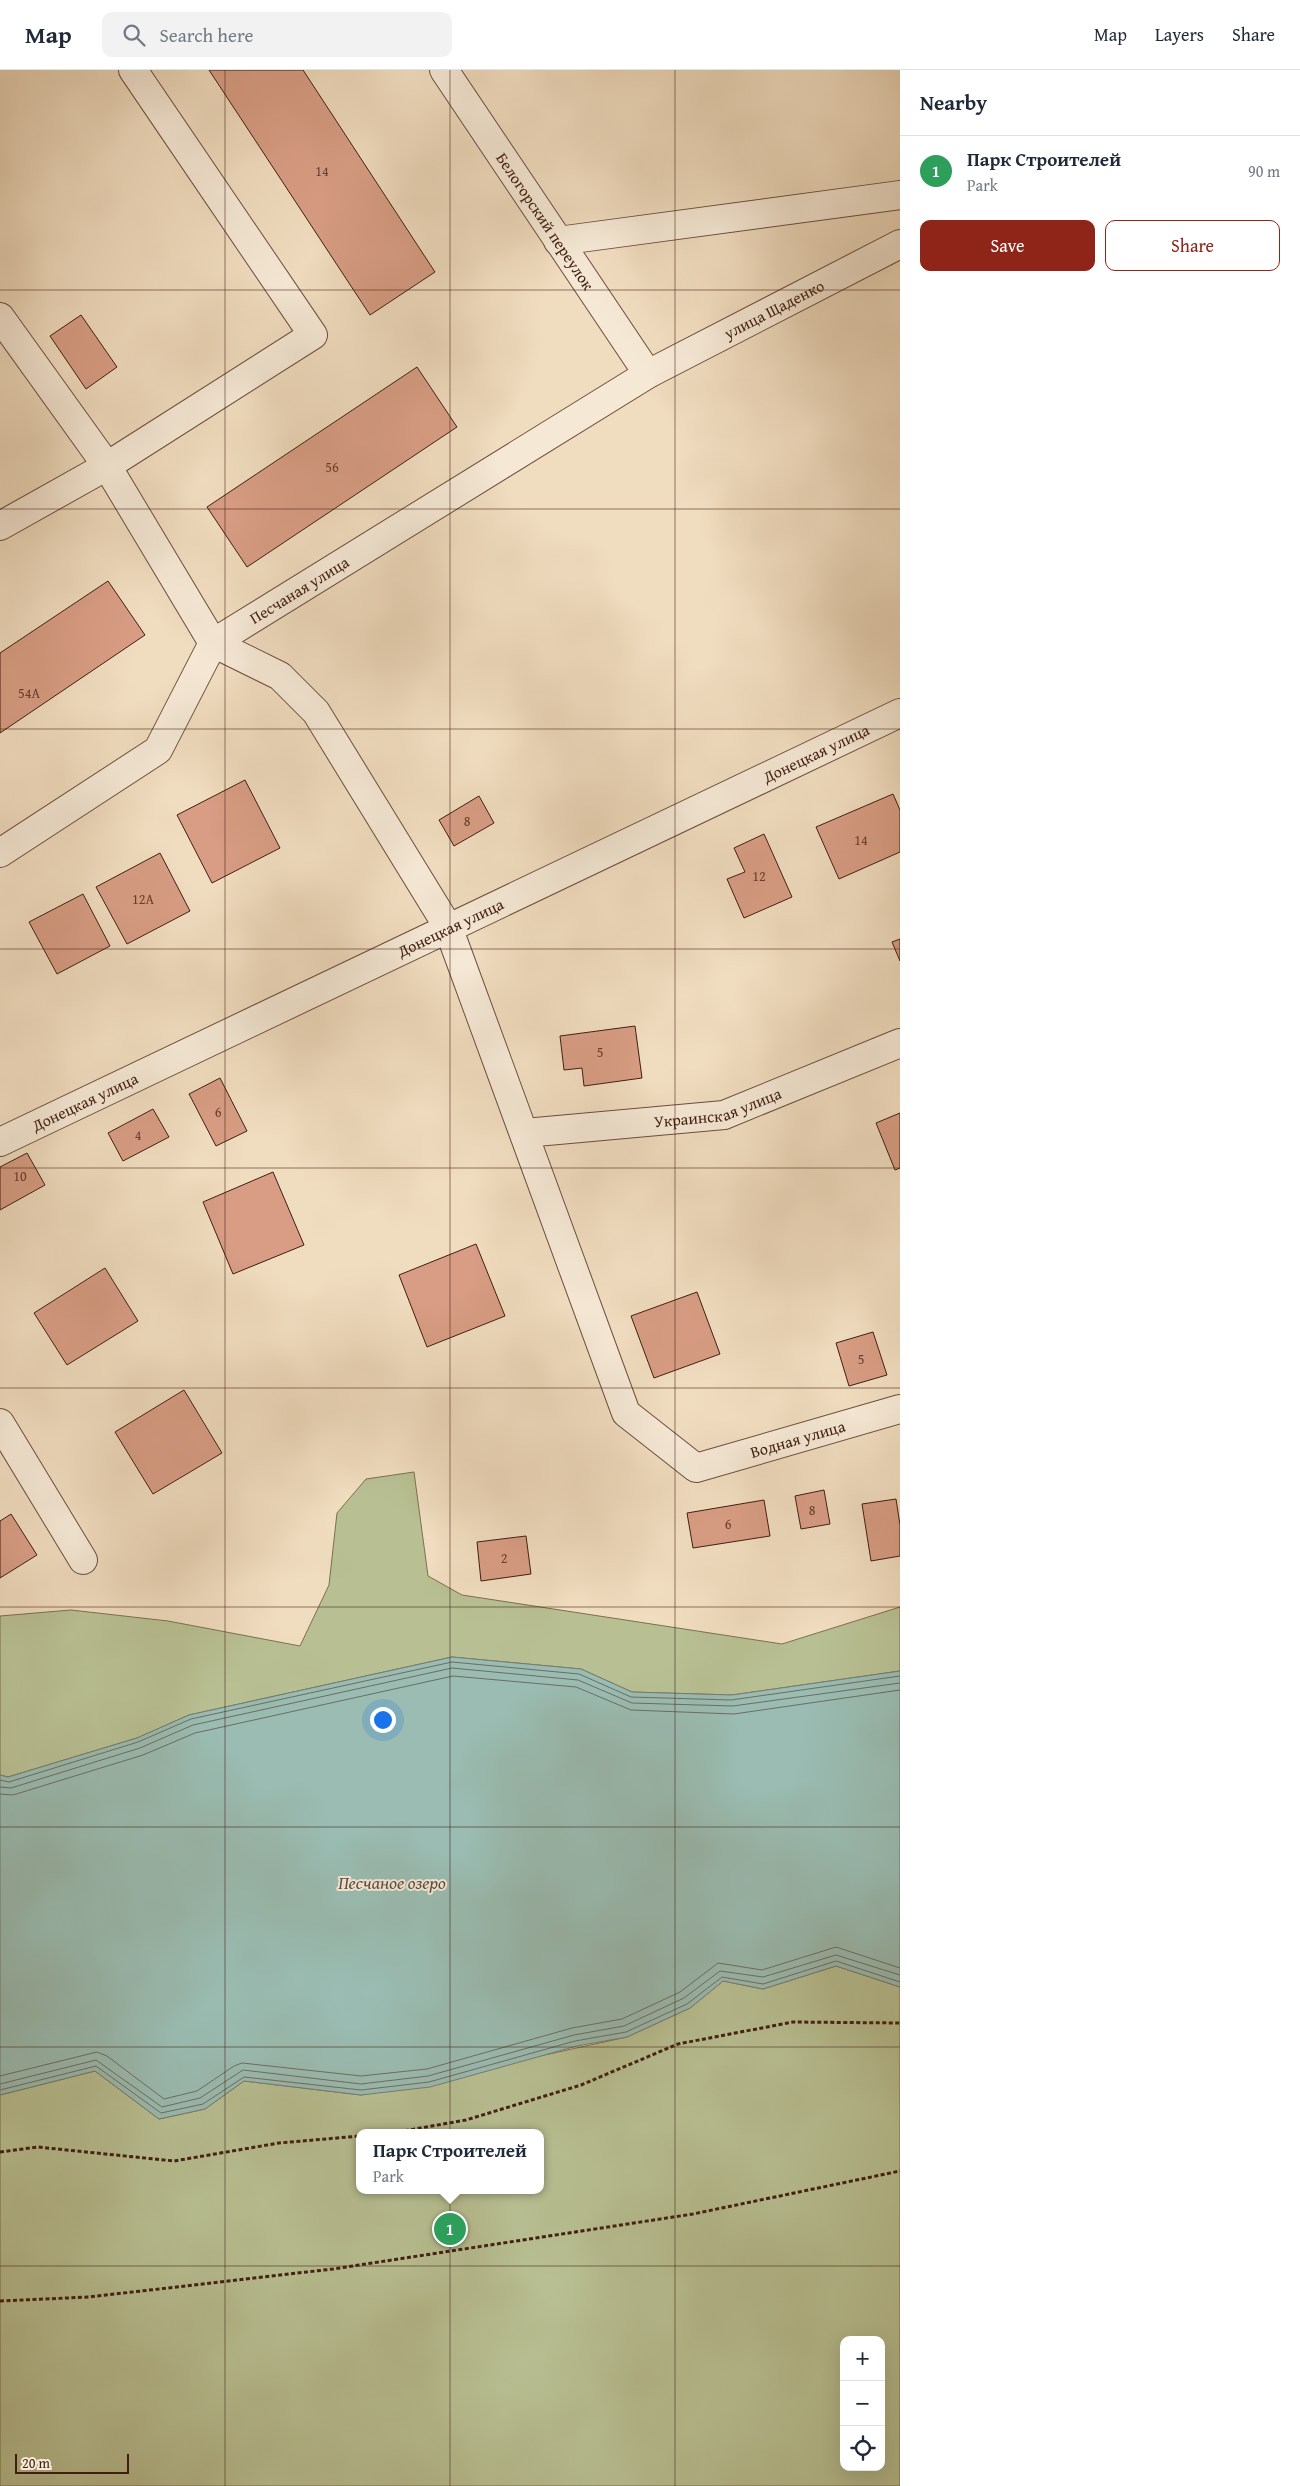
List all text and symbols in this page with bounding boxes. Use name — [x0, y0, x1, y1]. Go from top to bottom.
search box — [102, 12, 452, 57]
text: Map — [25, 17, 72, 52]
icon: search — [120, 21, 148, 49]
text: Search here — [160, 21, 253, 49]
text: Map — [1094, 21, 1127, 48]
text: Layers — [1155, 21, 1204, 48]
text: Share — [1232, 21, 1275, 48]
text: Nearby — [920, 87, 987, 118]
text: Парк Строителей — [967, 145, 1121, 173]
street label: Белогорский переулок — [490, 147, 601, 295]
text: 1 — [932, 159, 940, 183]
text: 90 m — [1248, 159, 1280, 183]
house number: 14 — [315, 161, 329, 181]
text: Park — [967, 173, 998, 197]
button: Save — [920, 220, 1095, 271]
button: Share — [1105, 220, 1280, 271]
street label: улица Щаденко — [719, 273, 828, 345]
house number: 56 — [325, 457, 339, 477]
street label: Песчаная улица — [245, 550, 354, 630]
house number: 54А — [18, 683, 40, 703]
street label: Донецкая улица — [758, 717, 874, 789]
house number: 8 — [464, 811, 471, 831]
house number: 14 — [854, 830, 868, 850]
house number: 12 — [752, 866, 766, 886]
house number: 12А — [132, 889, 154, 909]
street label: Донецкая улица — [392, 892, 508, 963]
house number: 5 — [597, 1042, 603, 1062]
street label: Донецкая улица — [27, 1066, 142, 1138]
street label: Украинская улица — [653, 1081, 785, 1133]
house number: 6 — [215, 1102, 222, 1122]
house number: 4 — [135, 1125, 142, 1145]
house number: 10 — [13, 1166, 27, 1186]
house number: 5 — [858, 1349, 864, 1369]
street label: Водная улица — [747, 1413, 848, 1464]
house number: 8 — [809, 1500, 816, 1520]
house number: 6 — [725, 1514, 732, 1534]
house number: 2 — [501, 1548, 507, 1568]
your location — [370, 1707, 396, 1733]
water label: Песчаное озеро — [338, 1869, 446, 1896]
popup — [356, 2129, 544, 2194]
text: Парк Строителей — [373, 2136, 527, 2164]
text: Park — [373, 2164, 404, 2188]
pin: 1 — [434, 2210, 466, 2248]
map controls — [840, 2336, 885, 2471]
button: + — [840, 2336, 885, 2381]
button: − — [840, 2381, 885, 2426]
button: locate — [840, 2426, 885, 2471]
scale bar — [15, 2451, 129, 2474]
text: 20 m — [22, 2453, 50, 2473]

